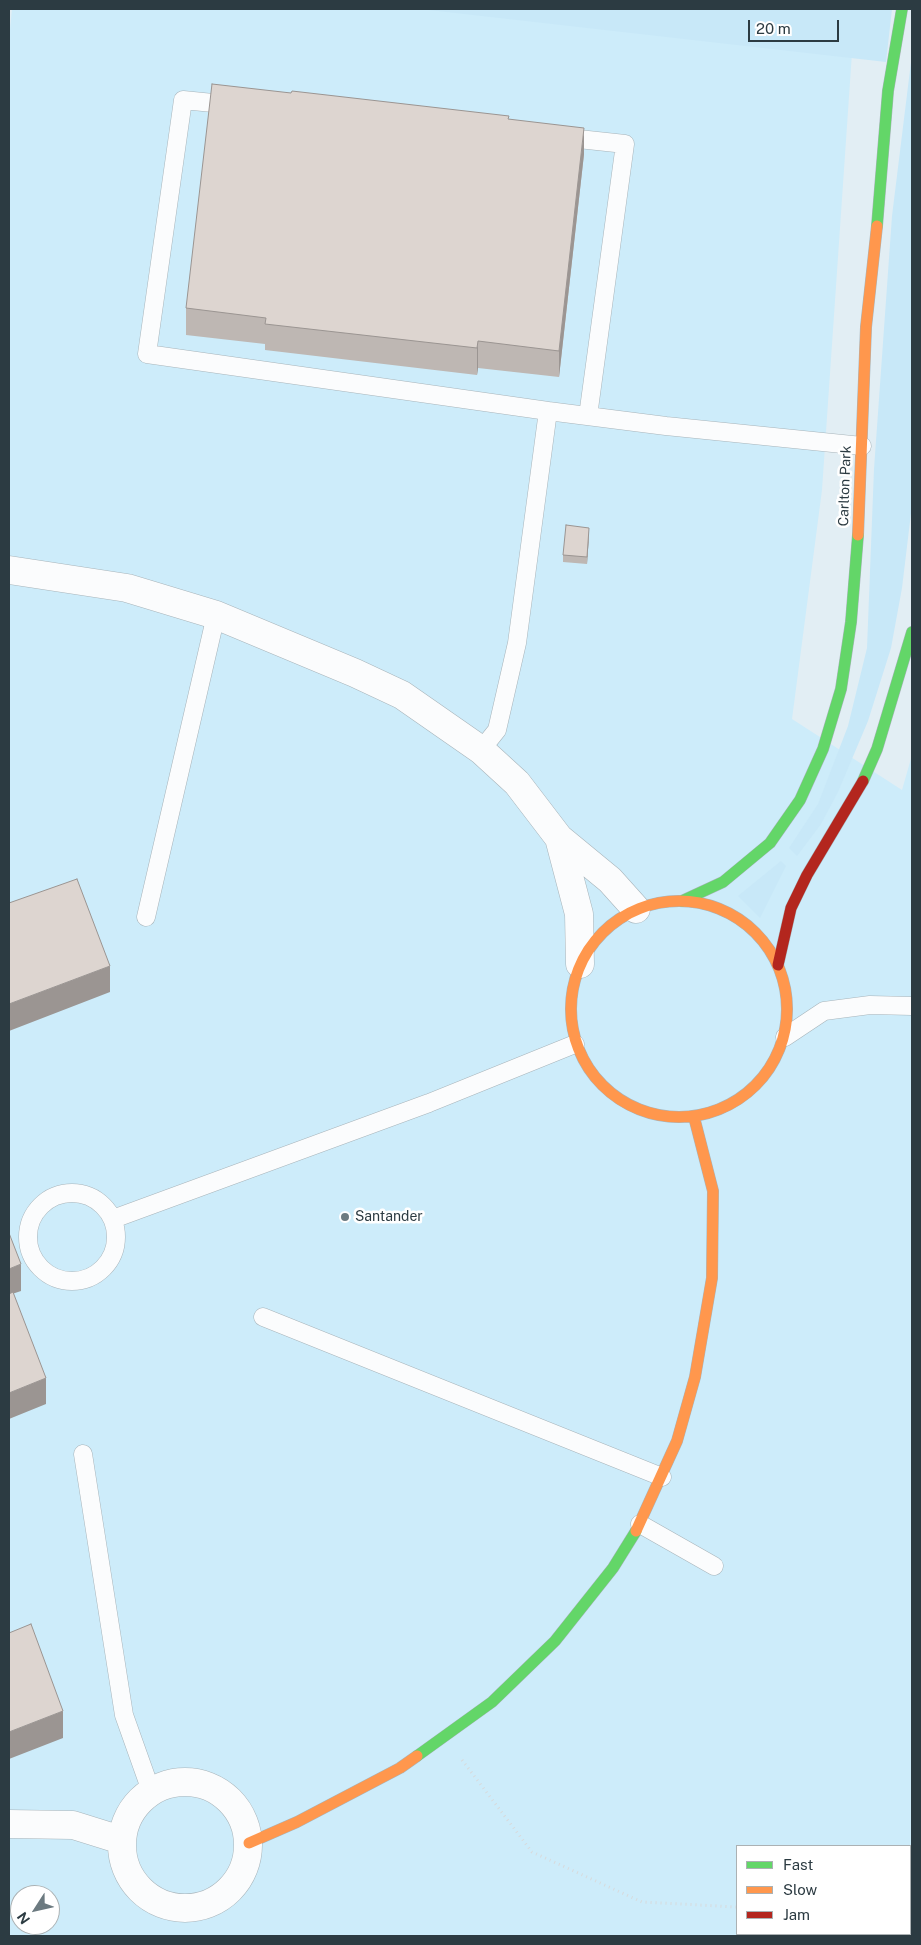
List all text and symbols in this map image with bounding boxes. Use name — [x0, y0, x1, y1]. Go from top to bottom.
scale bar — [751, 10, 842, 42]
text: 20 m — [756, 20, 791, 37]
street label: Carlton Park — [835, 445, 855, 527]
place label: Santander — [355, 1209, 423, 1225]
marker: Santander — [339, 1211, 351, 1223]
legend — [736, 1845, 911, 1935]
text: Fast — [783, 1856, 813, 1873]
text: Slow — [783, 1881, 817, 1898]
north arrow — [10, 1885, 60, 1935]
text: Jam — [783, 1906, 810, 1923]
text: N — [14, 1909, 33, 1927]

